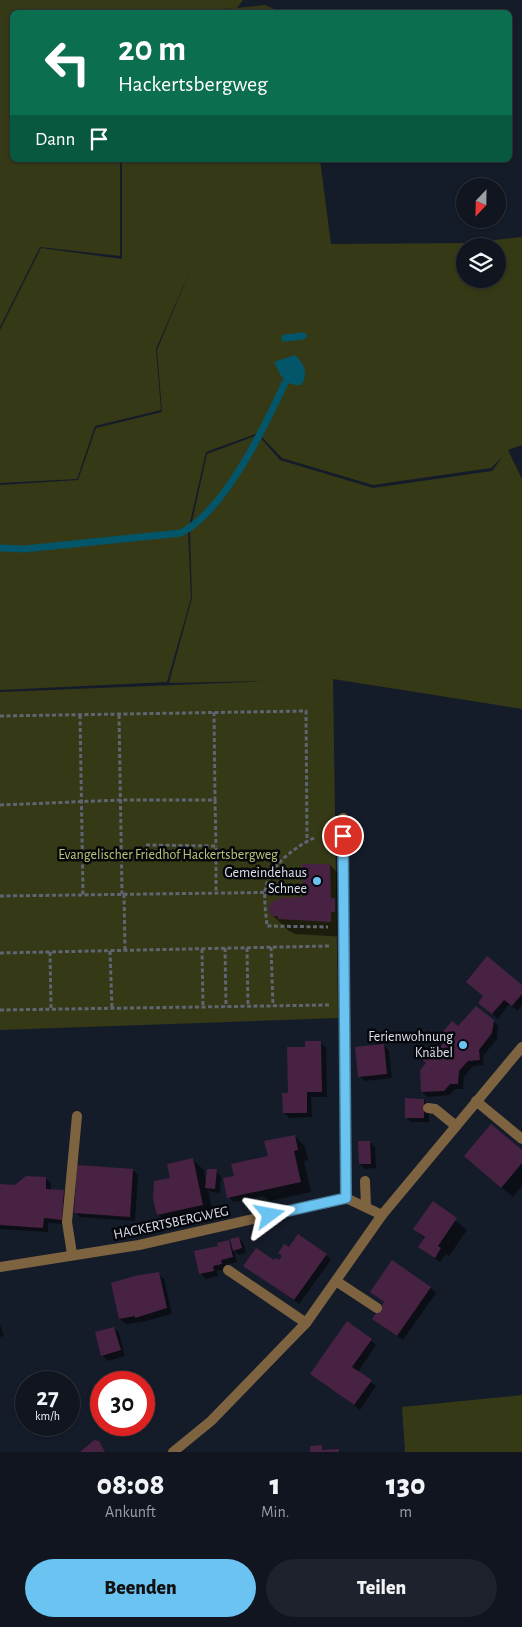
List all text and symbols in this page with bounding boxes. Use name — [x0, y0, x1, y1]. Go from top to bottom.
icon: left — [35, 30, 100, 95]
text: 20 m — [118, 32, 186, 67]
text: Hackertsbergweg — [118, 73, 268, 95]
icon: arrive — [85, 125, 113, 153]
text: Dann — [35, 130, 75, 149]
north arrow — [456, 178, 506, 228]
map controls — [456, 178, 506, 288]
button: layers — [456, 238, 506, 288]
pin — [322, 815, 364, 857]
icon: arrive — [329, 822, 357, 850]
park label: Evangelischer Friedhof Hackertsbergweg — [58, 848, 278, 862]
place label: Gemeindehaus Schnee — [224, 866, 307, 896]
marker: Gemeindehaus Schnee — [311, 875, 323, 887]
place label: Ferienwohnung Knäbel — [368, 1030, 453, 1060]
marker: Ferienwohnung Knäbel — [457, 1039, 469, 1051]
position arrow — [243, 1188, 295, 1240]
street label: HACKERTSBERGWEG — [112, 1204, 230, 1242]
speed limit sign: 30 — [90, 1371, 155, 1436]
text: 27 — [36, 1385, 59, 1410]
text: km/h — [35, 1410, 60, 1422]
text: 08:08 — [96, 1470, 164, 1500]
text: 1 — [270, 1470, 281, 1500]
text: 130 — [386, 1470, 426, 1500]
text: Ankunft — [105, 1504, 156, 1520]
text: Min. — [261, 1504, 289, 1520]
text: m — [399, 1504, 412, 1520]
button: Beenden — [25, 1559, 256, 1617]
button: Teilen — [266, 1559, 497, 1617]

